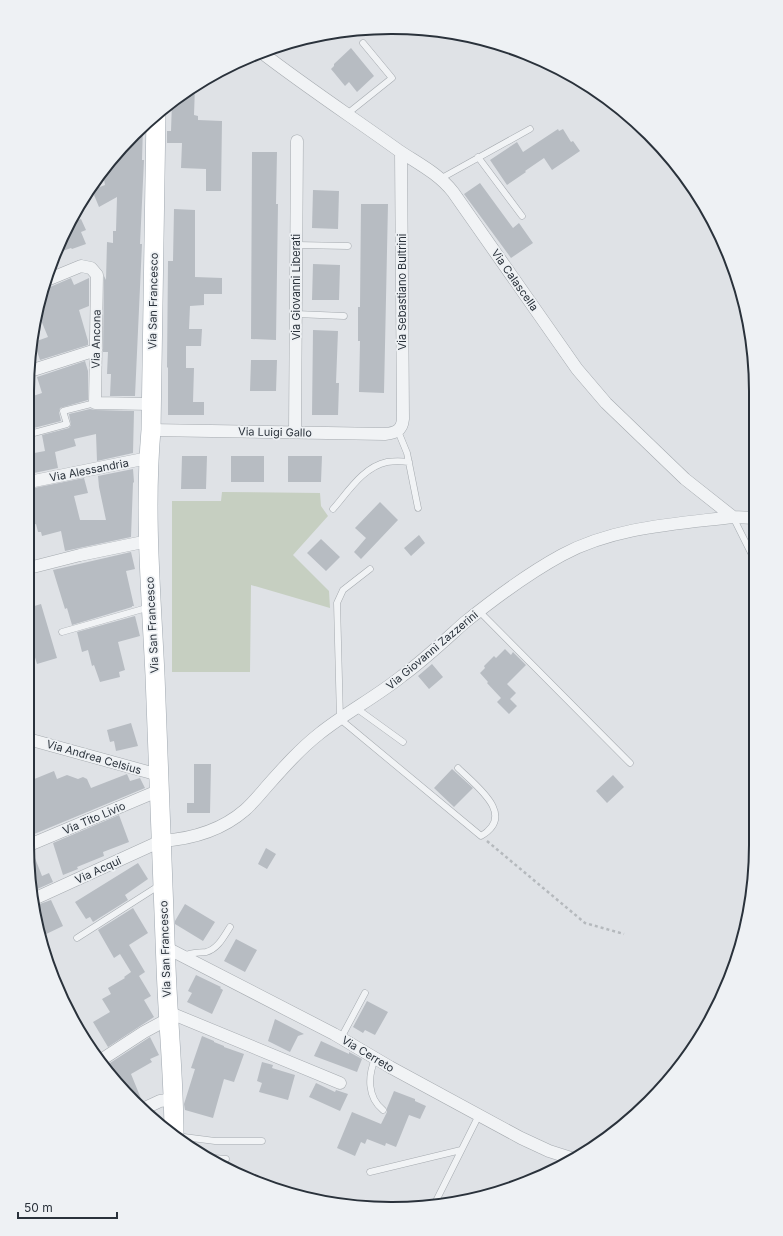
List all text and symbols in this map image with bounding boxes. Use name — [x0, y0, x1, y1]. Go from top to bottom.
street label: Via Giovanni Liberati — [289, 234, 303, 340]
street label: Via Sebastiano Bultrini — [395, 234, 409, 350]
street label: Via Calascella — [488, 246, 542, 314]
street label: Via San Francesco — [145, 252, 161, 349]
street label: Via Ancona — [88, 309, 104, 369]
street label: Via Luigi Gallo — [238, 424, 312, 440]
street label: Via Alessandria — [48, 455, 130, 485]
street label: Via San Francesco — [142, 576, 162, 674]
street label: Via Giovanni Zazzerini — [383, 608, 481, 692]
street label: Via Andrea Celsius — [45, 737, 143, 777]
street label: Via Tito Livio — [61, 798, 128, 837]
street label: Via Acqui — [73, 853, 123, 887]
street label: Via San Francesco — [156, 900, 174, 998]
street label: Via Cerreto — [339, 1033, 397, 1075]
scale bar — [18, 1194, 117, 1220]
text: 50 m — [24, 1200, 53, 1215]

